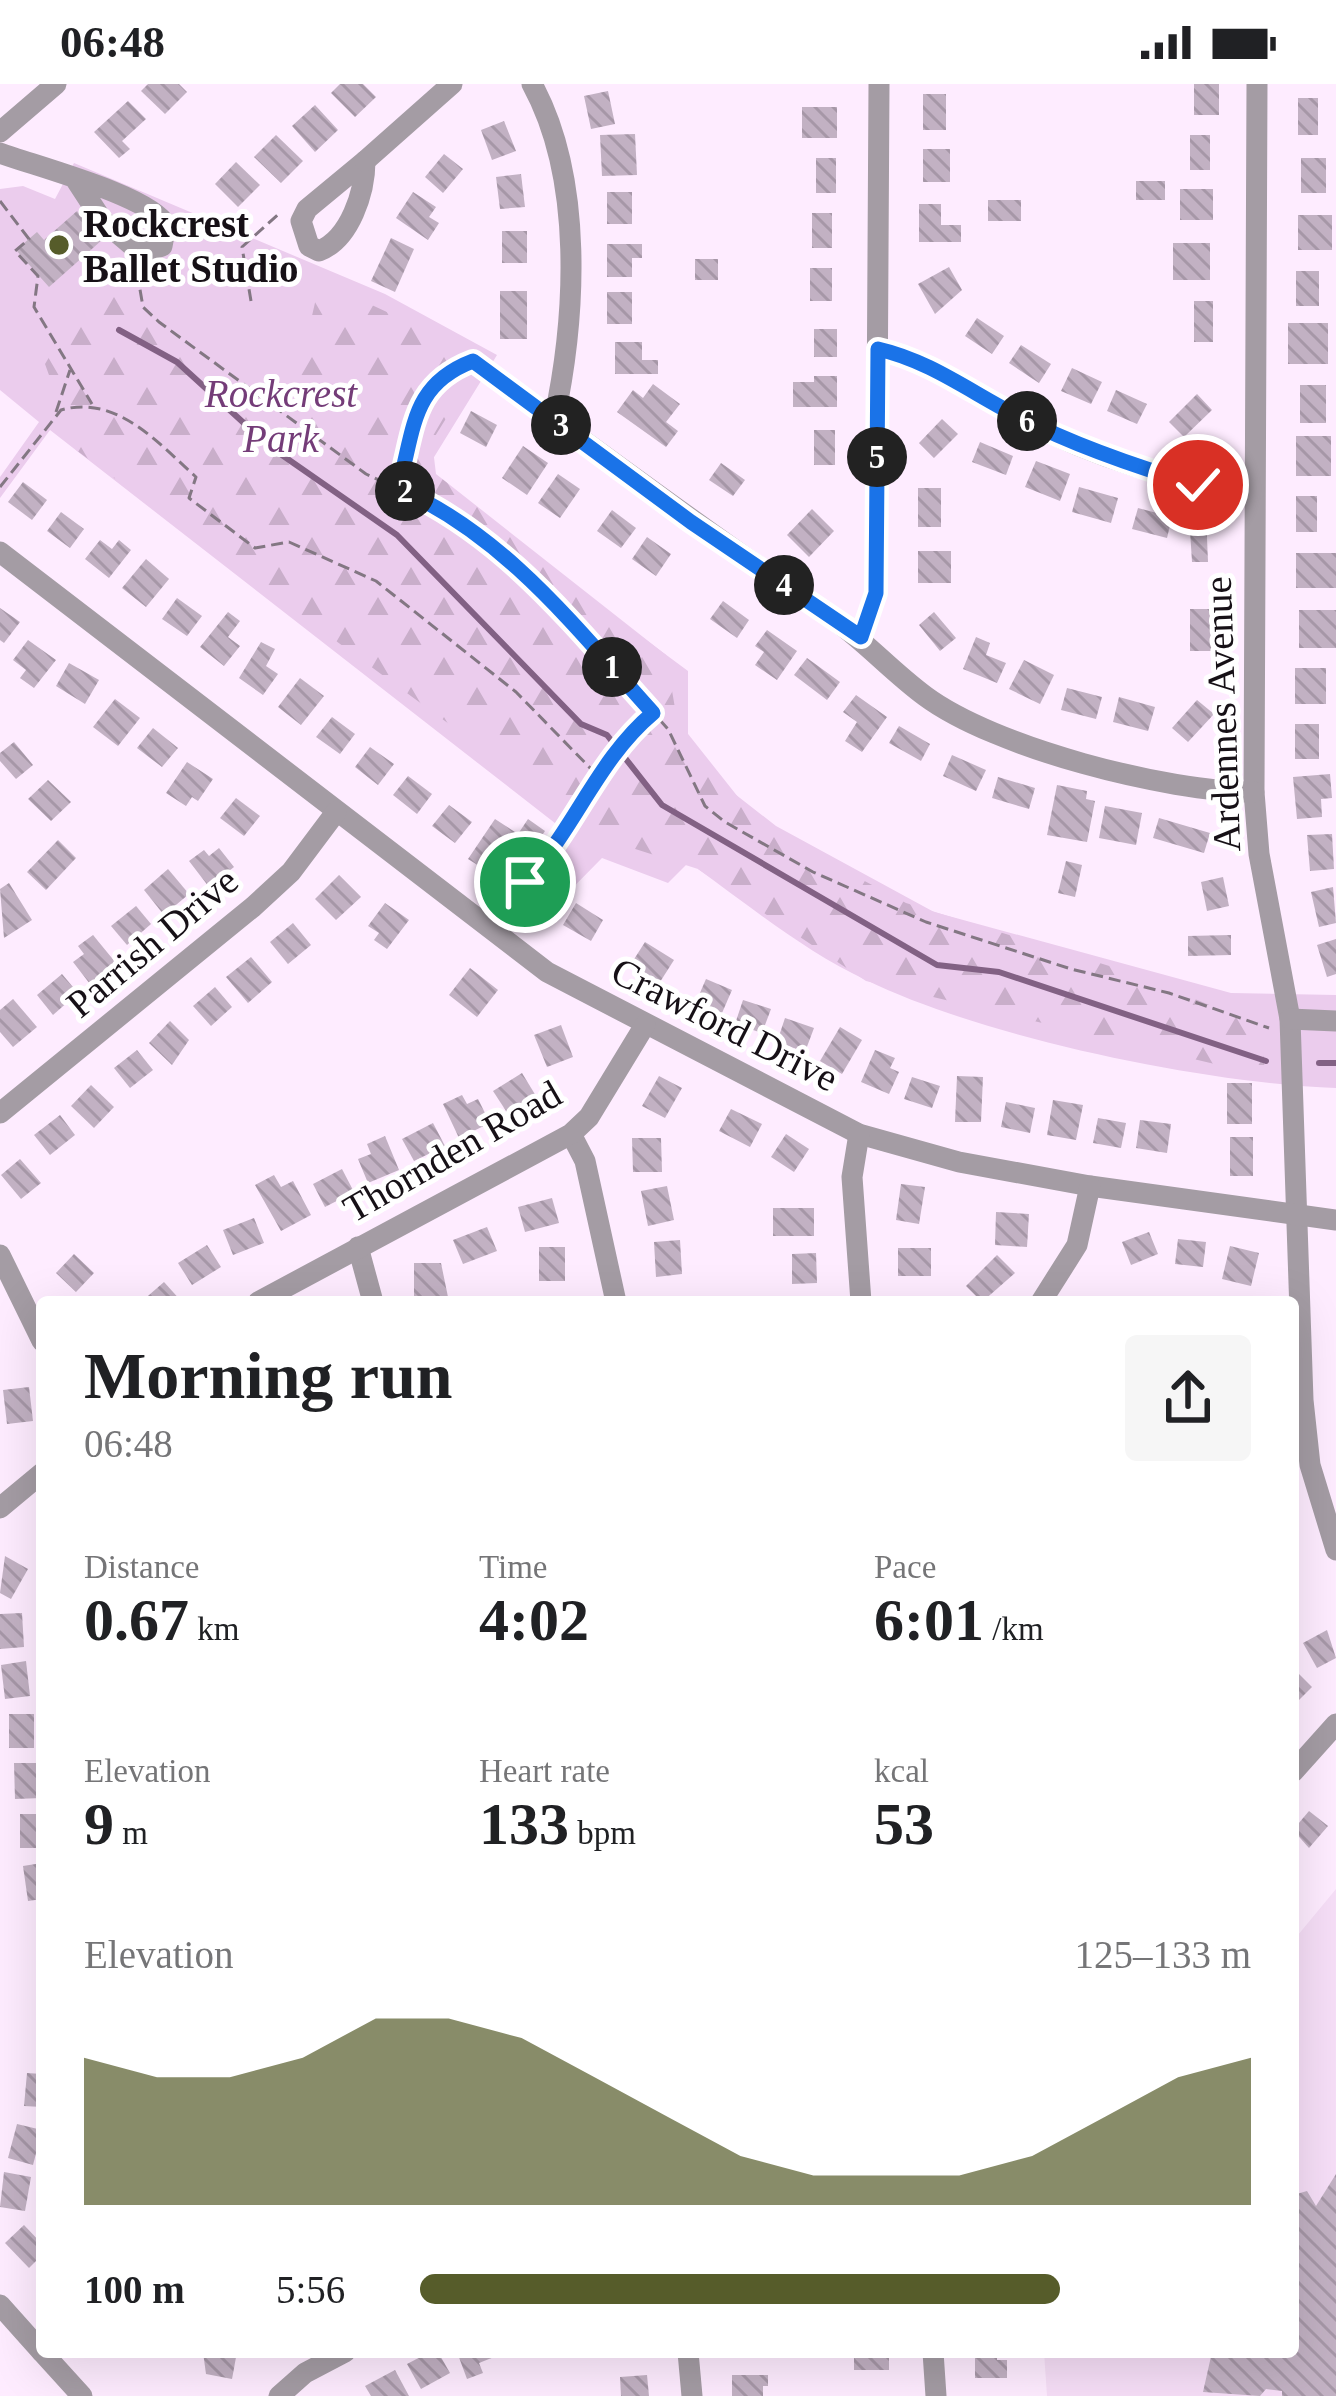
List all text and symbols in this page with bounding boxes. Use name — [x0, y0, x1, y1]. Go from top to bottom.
text: 06:48 — [60, 17, 165, 67]
place label: Rockcrest Ballet Studio — [83, 202, 299, 290]
marker: Rockcrest Ballet Studio — [46, 232, 72, 258]
park label: Rockcrest Park — [204, 372, 358, 460]
pin: 6 — [997, 391, 1057, 451]
pin: 3 — [531, 395, 591, 455]
text: 6 — [1019, 403, 1035, 439]
text: 3 — [553, 407, 569, 443]
pin: 5 — [847, 427, 907, 487]
pin — [1147, 434, 1249, 536]
text: 5 — [869, 439, 885, 475]
icon: check — [1165, 452, 1231, 518]
pin: 2 — [375, 461, 435, 521]
text: 2 — [397, 473, 413, 509]
pin: 4 — [754, 555, 814, 615]
text: 4 — [776, 567, 792, 603]
street label: Ardennes Avenue — [1196, 576, 1248, 852]
pin: 1 — [582, 637, 642, 697]
text: 1 — [604, 649, 620, 685]
pin — [474, 831, 576, 933]
icon: arrive — [492, 849, 558, 915]
street label: Parrish Drive — [58, 858, 246, 1026]
street label: Crawford Drive — [605, 949, 845, 1099]
street label: Thornden Road — [336, 1071, 569, 1231]
button: share — [1125, 1335, 1251, 1461]
text: Morning run — [84, 1339, 453, 1412]
text: 06:48 — [84, 1422, 173, 1465]
text: Distance — [84, 1549, 199, 1585]
text: Time — [479, 1549, 547, 1585]
text: Pace — [874, 1549, 936, 1585]
text: 0.67 — [84, 1587, 189, 1653]
text: 4:02 — [479, 1587, 589, 1653]
text: 6:01 — [874, 1587, 984, 1653]
text: km — [189, 1611, 239, 1647]
text: /km — [984, 1611, 1044, 1647]
text: Elevation — [84, 1753, 210, 1789]
text: Heart rate — [479, 1753, 610, 1789]
text: kcal — [874, 1753, 929, 1789]
text: 9 — [84, 1791, 114, 1857]
text: 133 — [479, 1791, 569, 1857]
text: 53 — [874, 1791, 934, 1857]
text: m — [114, 1815, 148, 1851]
text: bpm — [569, 1815, 636, 1851]
text: Elevation — [84, 1933, 233, 1976]
text: 125–133 m — [1074, 1933, 1251, 1976]
text: 100 m — [84, 2268, 185, 2311]
text: 5:56 — [276, 2268, 345, 2311]

